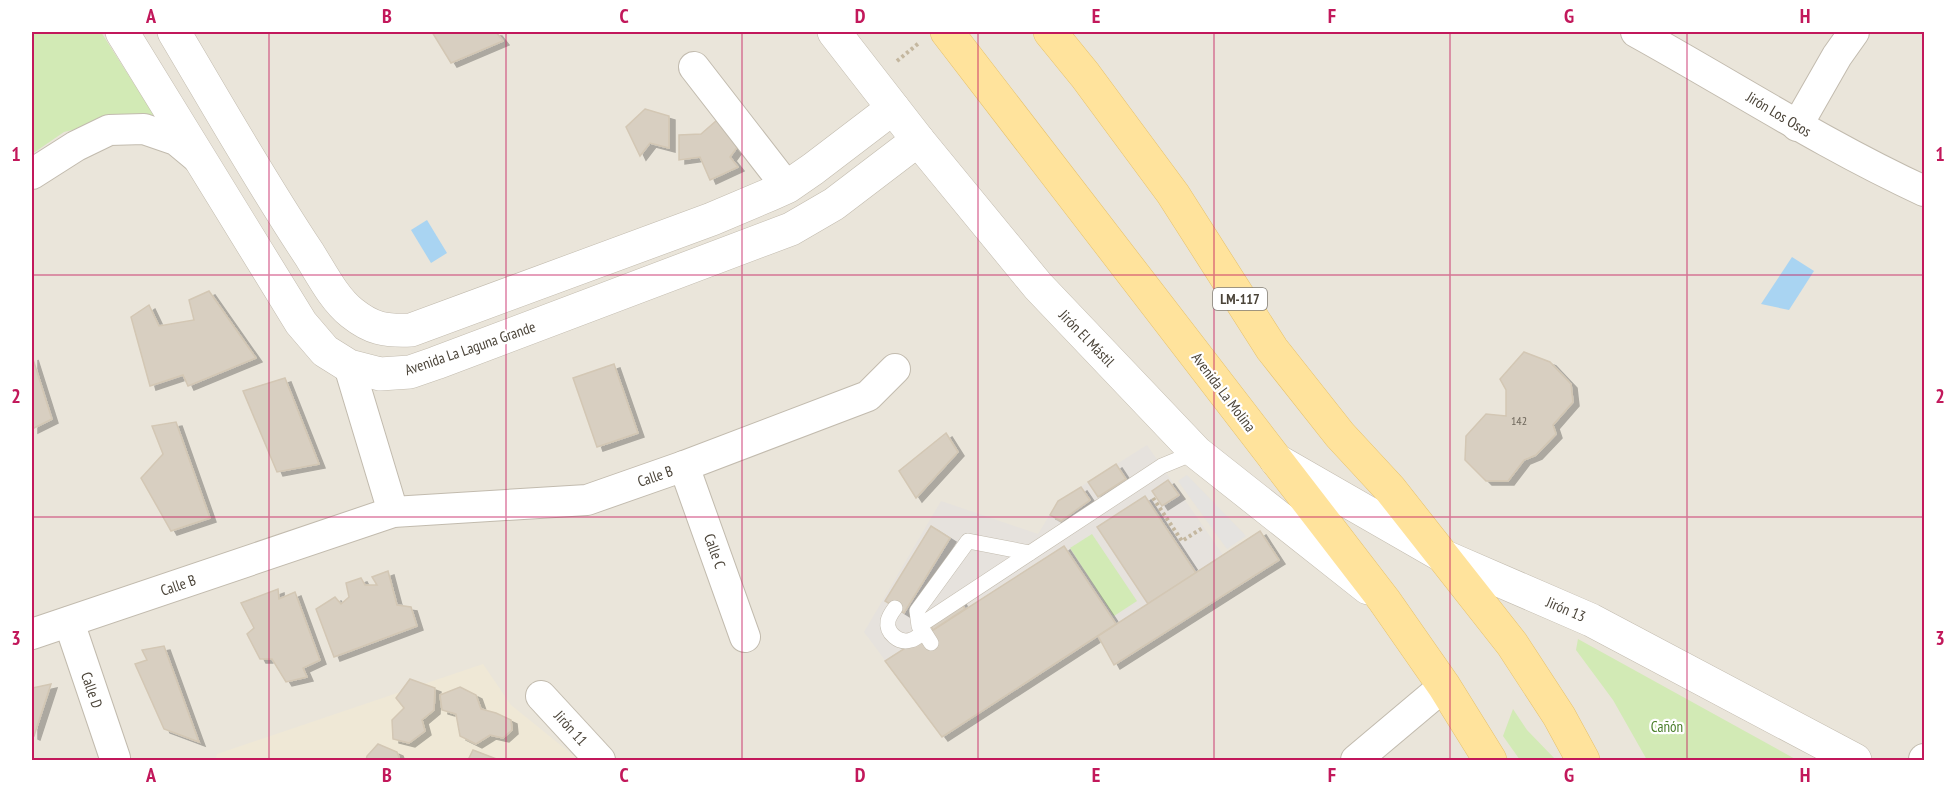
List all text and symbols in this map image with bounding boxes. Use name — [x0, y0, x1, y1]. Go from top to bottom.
text: A — [145, 3, 157, 29]
text: B — [382, 3, 392, 29]
text: C — [619, 3, 629, 29]
text: D — [855, 3, 866, 29]
text: E — [1092, 3, 1100, 29]
text: F — [1328, 3, 1336, 29]
text: G — [1564, 3, 1574, 29]
text: H — [1800, 3, 1810, 29]
street label: Jirón Los Osos — [1742, 87, 1815, 141]
text: 1 — [11, 141, 21, 167]
text: 1 — [1935, 141, 1945, 167]
road number: LM-117 — [1213, 288, 1267, 310]
street label: Jirón El Mástil — [1055, 305, 1119, 371]
street label: Avenida La Laguna Grande — [402, 317, 538, 379]
street label: Avenida La Molina — [1188, 348, 1260, 436]
text: 2 — [11, 383, 21, 409]
text: 2 — [1935, 383, 1945, 409]
house number: 142 — [1511, 413, 1527, 428]
street label: Calle B — [635, 461, 675, 491]
street label: Calle C — [700, 531, 730, 571]
street label: Calle B — [158, 570, 198, 600]
street label: Jirón 13 — [1543, 592, 1588, 626]
text: 3 — [11, 625, 21, 651]
text: 3 — [1935, 625, 1945, 651]
street label: Calle D — [77, 669, 107, 711]
street label: Jirón 11 — [550, 706, 592, 749]
park label: Cañón — [1651, 717, 1683, 736]
text: A — [145, 762, 157, 788]
text: B — [382, 762, 392, 788]
text: C — [619, 762, 629, 788]
text: D — [855, 762, 866, 788]
text: E — [1092, 762, 1100, 788]
text: F — [1328, 762, 1336, 788]
text: G — [1564, 762, 1574, 788]
text: H — [1800, 762, 1810, 788]

